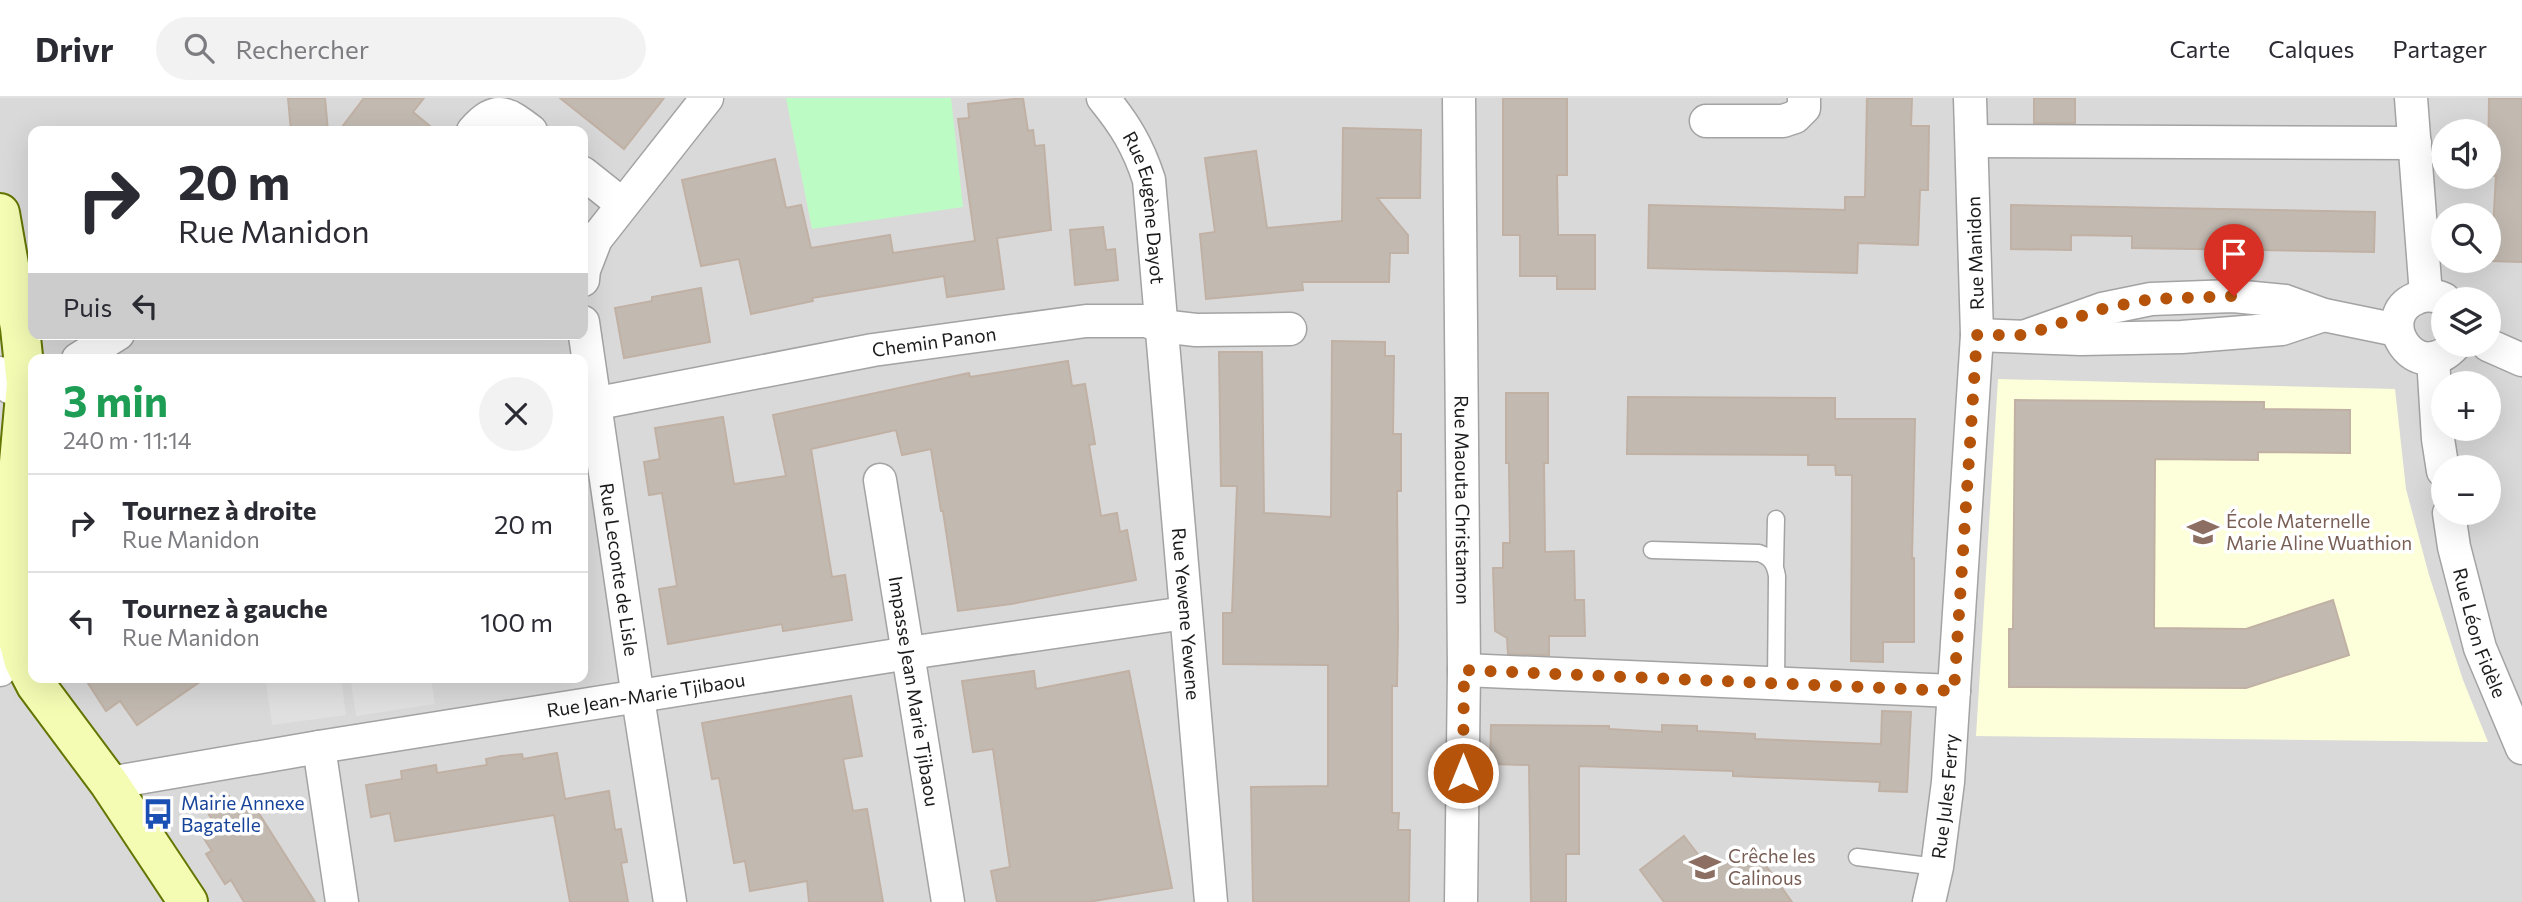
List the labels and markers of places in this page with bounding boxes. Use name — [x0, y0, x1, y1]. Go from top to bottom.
pin — [2204, 224, 2264, 296]
place label: École Maternelle Marie Aline Wuathion — [2226, 509, 2412, 554]
school or university icon: École Maternelle Marie Aline Wuathion — [2186, 515, 2220, 549]
place label: Mairie Annexe Bagatelle — [181, 791, 305, 836]
bus stop icon: Mairie Annexe Bagatelle — [141, 797, 175, 831]
place label: Crêche les Calinous — [1728, 844, 1816, 889]
school or university icon: Crêche les Calinous — [1688, 850, 1722, 884]

